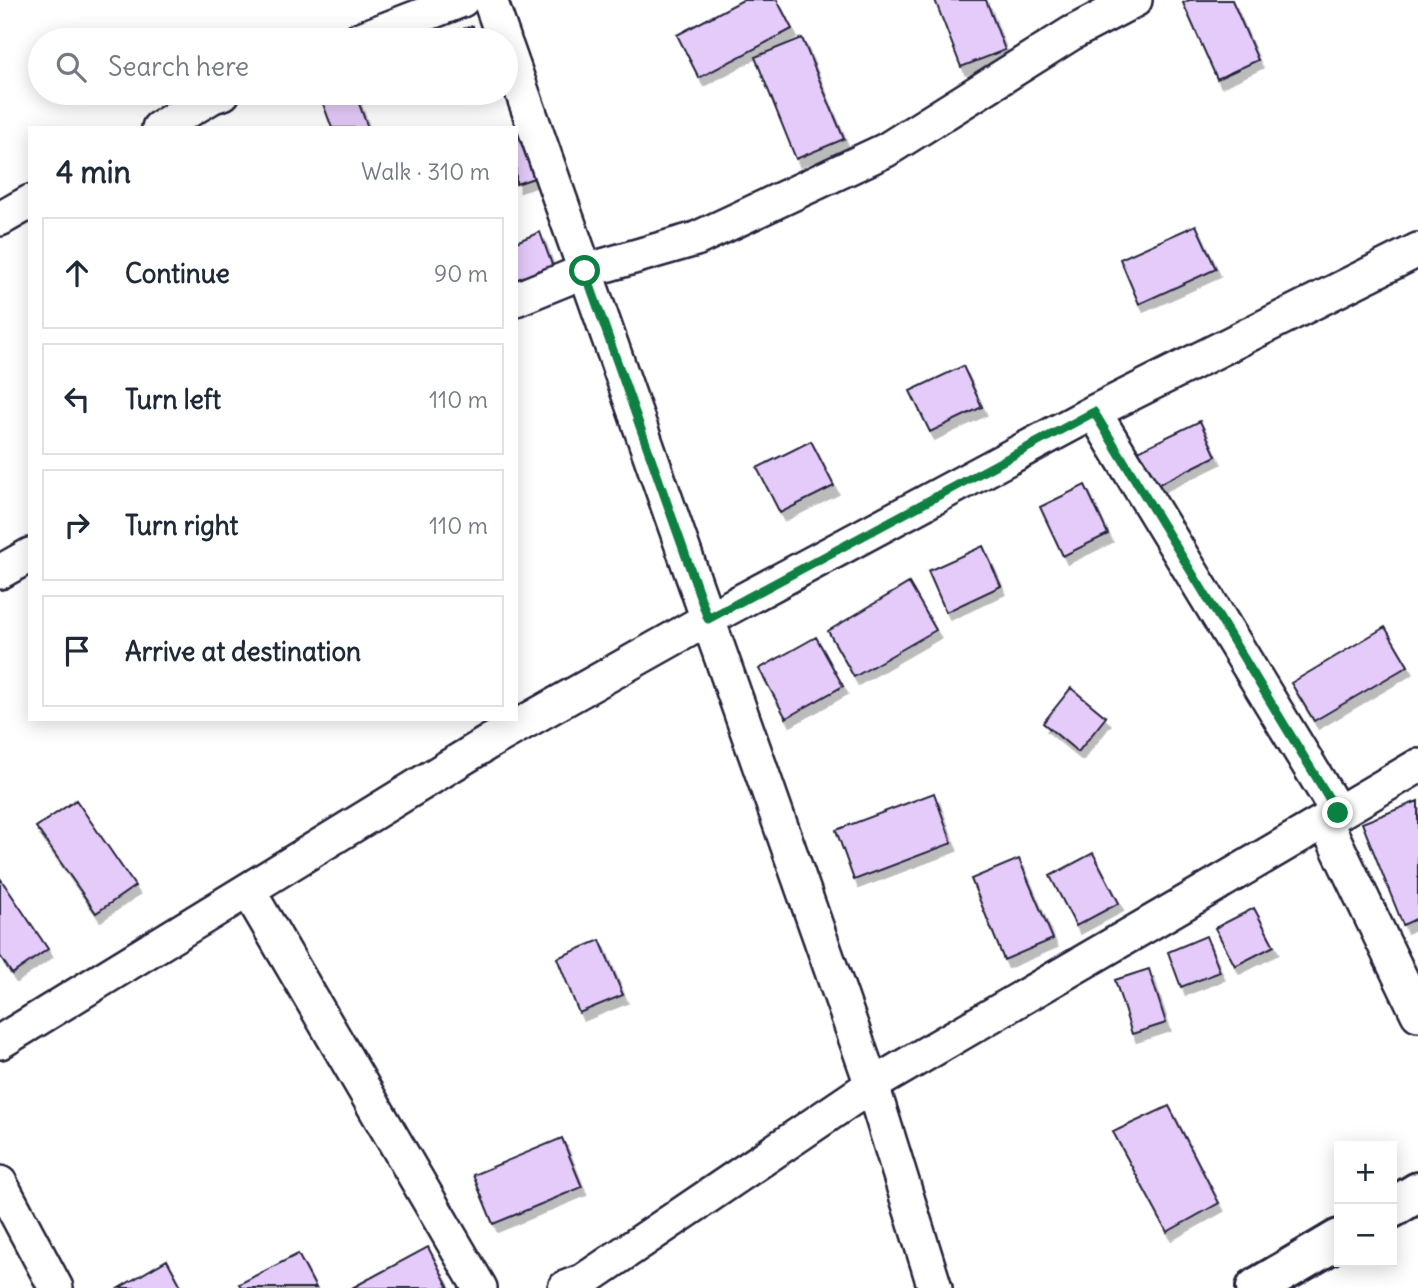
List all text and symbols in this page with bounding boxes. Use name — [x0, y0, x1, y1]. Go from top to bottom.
search box — [28, 28, 518, 105]
icon: search — [52, 48, 90, 86]
text: Search here — [108, 50, 249, 83]
text: 4 min — [56, 153, 131, 191]
text: Walk · 310 m — [361, 157, 490, 186]
icon: ahead — [58, 254, 96, 292]
route start — [569, 255, 600, 286]
text: Continue — [125, 257, 230, 290]
text: 90 m — [434, 259, 488, 288]
icon: left — [58, 380, 96, 418]
text: Turn left — [125, 383, 221, 416]
text: 110 m — [429, 385, 488, 414]
icon: right — [58, 506, 96, 544]
text: Turn right — [125, 509, 238, 542]
text: 110 m — [429, 511, 488, 540]
icon: arrive — [58, 632, 96, 670]
text: Arrive at destination — [125, 635, 361, 668]
route end — [1322, 797, 1353, 828]
map controls — [1334, 1141, 1397, 1267]
button: + — [1334, 1141, 1397, 1204]
button: − — [1334, 1204, 1397, 1267]

